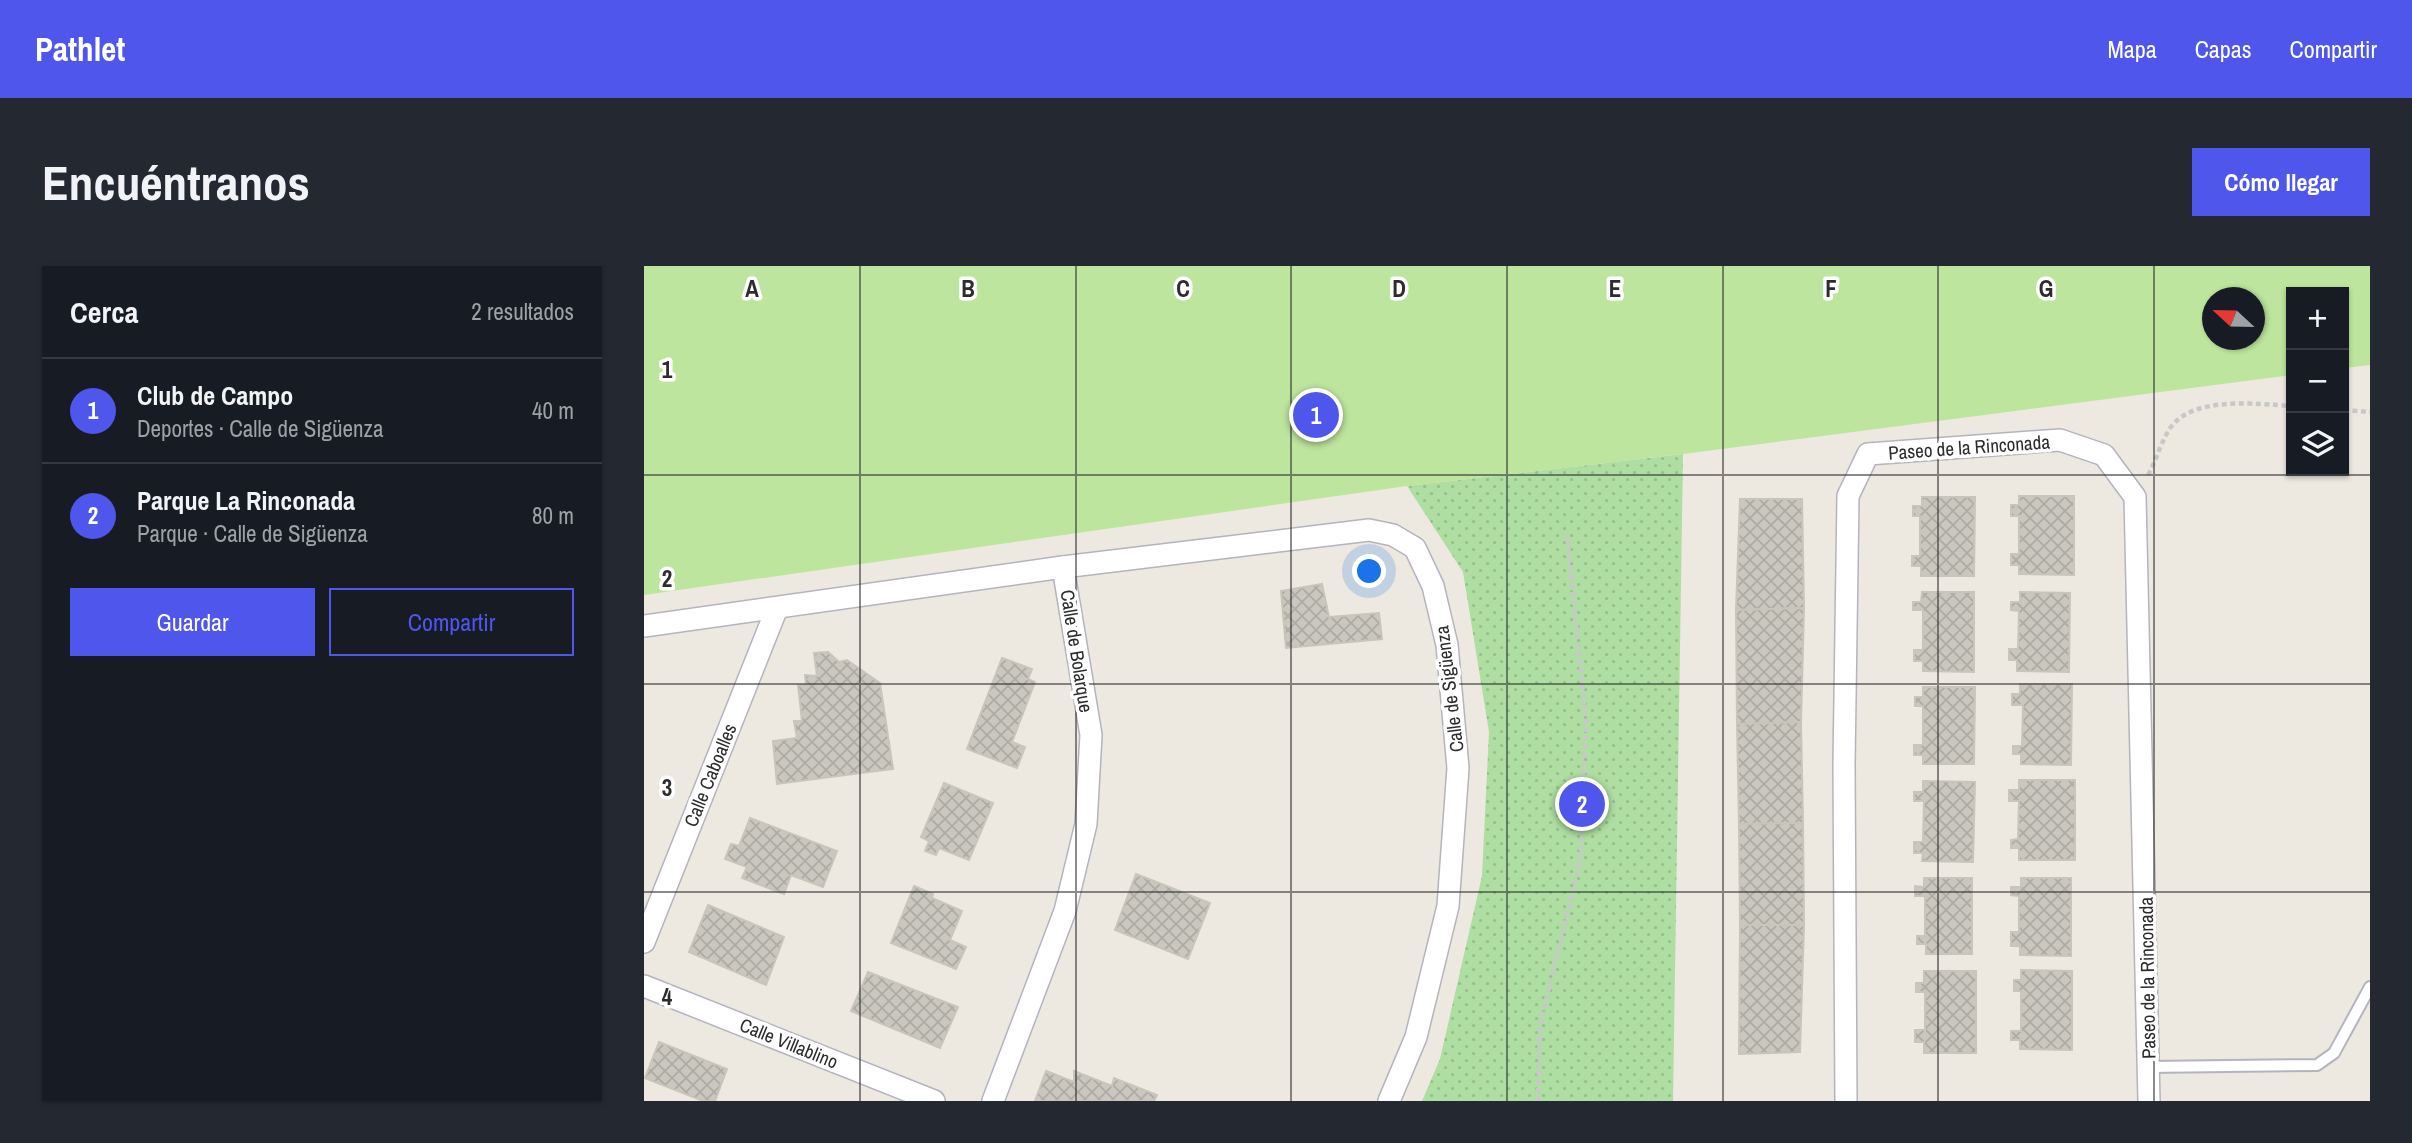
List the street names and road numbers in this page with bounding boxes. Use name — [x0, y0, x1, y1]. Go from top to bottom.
street label: Paseo de la Rinconada — [1887, 428, 2051, 466]
street label: Calle de Bolarque — [1054, 588, 1100, 714]
street label: Calle de Sigüenza — [1428, 624, 1470, 754]
street label: Calle Caboalles — [678, 719, 743, 830]
street label: Paseo de la Rinconada — [2133, 896, 2161, 1059]
street label: Calle Villablino — [736, 1012, 842, 1074]

